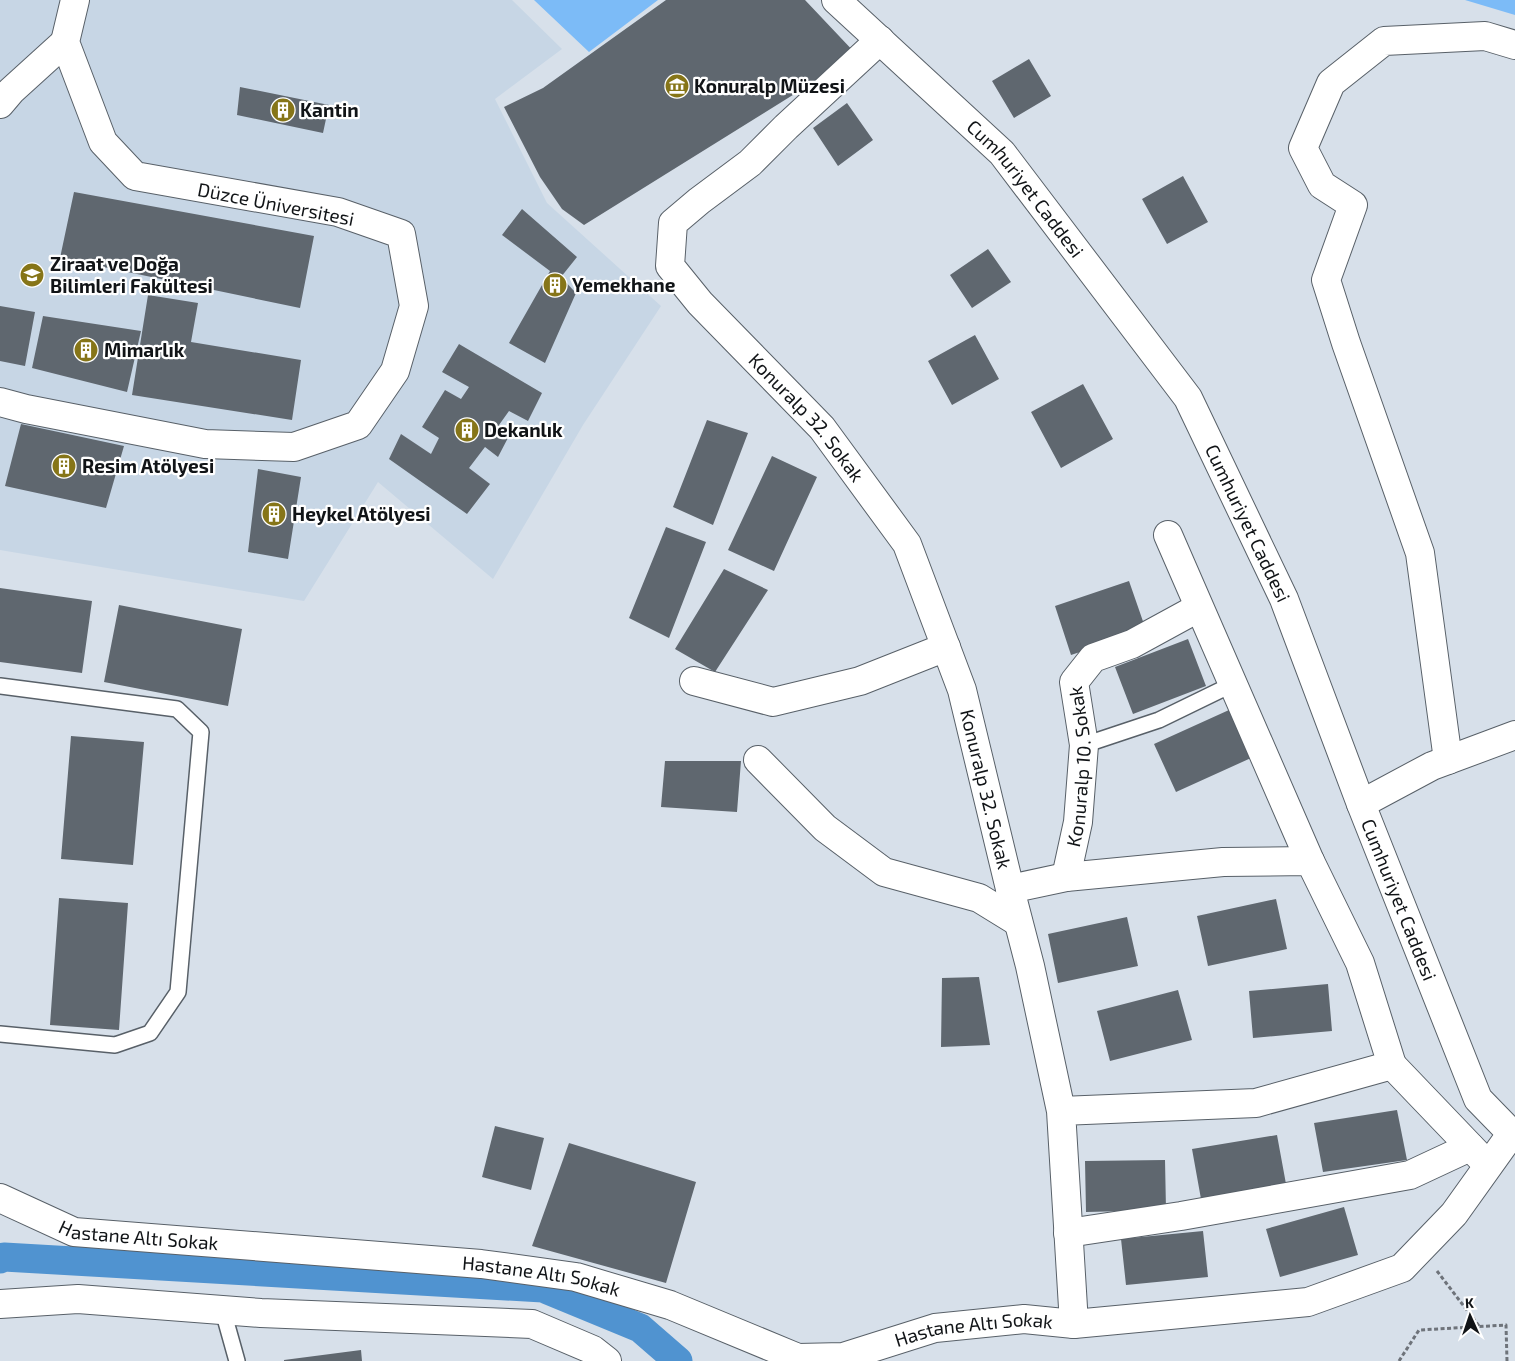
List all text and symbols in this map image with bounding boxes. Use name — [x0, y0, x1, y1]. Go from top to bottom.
museum icon: Konuralp Müzesi — [664, 73, 690, 99]
place label: Konuralp Müzesi — [694, 74, 845, 97]
building icon: Kantin — [270, 97, 296, 123]
place label: Kantin — [300, 98, 359, 121]
street label: Cumhuriyet Caddesi — [962, 115, 1089, 262]
street label: Düzce Üniversitesi — [196, 177, 356, 230]
place label: Ziraat ve Doğa Bilimleri Fakültesi — [50, 252, 213, 297]
school or university icon: Ziraat ve Doğa Bilimleri Fakültesi — [19, 262, 45, 288]
building icon: Yemekhane — [542, 272, 568, 298]
place label: Yemekhane — [572, 273, 676, 296]
building icon: Mimarlık — [73, 337, 99, 363]
place label: Mimarlık — [104, 338, 185, 361]
street label: Konuralp 32. Sokak — [744, 348, 870, 486]
building icon: Dekanlık — [454, 417, 480, 443]
place label: Dekanlık — [484, 418, 563, 441]
street label: Cumhuriyet Caddesi — [1201, 440, 1296, 605]
building icon: Resim Atölyesi — [51, 453, 77, 479]
place label: Resim Atölyesi — [82, 454, 214, 478]
building icon: Heykel Atölyesi — [261, 501, 287, 527]
place label: Heykel Atölyesi — [292, 502, 431, 526]
street label: Konuralp 10. Sokak — [1061, 684, 1095, 849]
street label: Konuralp 32. Sokak — [956, 707, 1017, 872]
street label: Cumhuriyet Caddesi — [1357, 815, 1442, 984]
street label: Hastane Altı Sokak — [55, 1215, 220, 1254]
street label: Hastane Altı Sokak — [461, 1251, 623, 1301]
north arrow — [1445, 1291, 1495, 1341]
text: K — [1464, 1294, 1474, 1311]
street label: Hastane Altı Sokak — [891, 1307, 1054, 1351]

